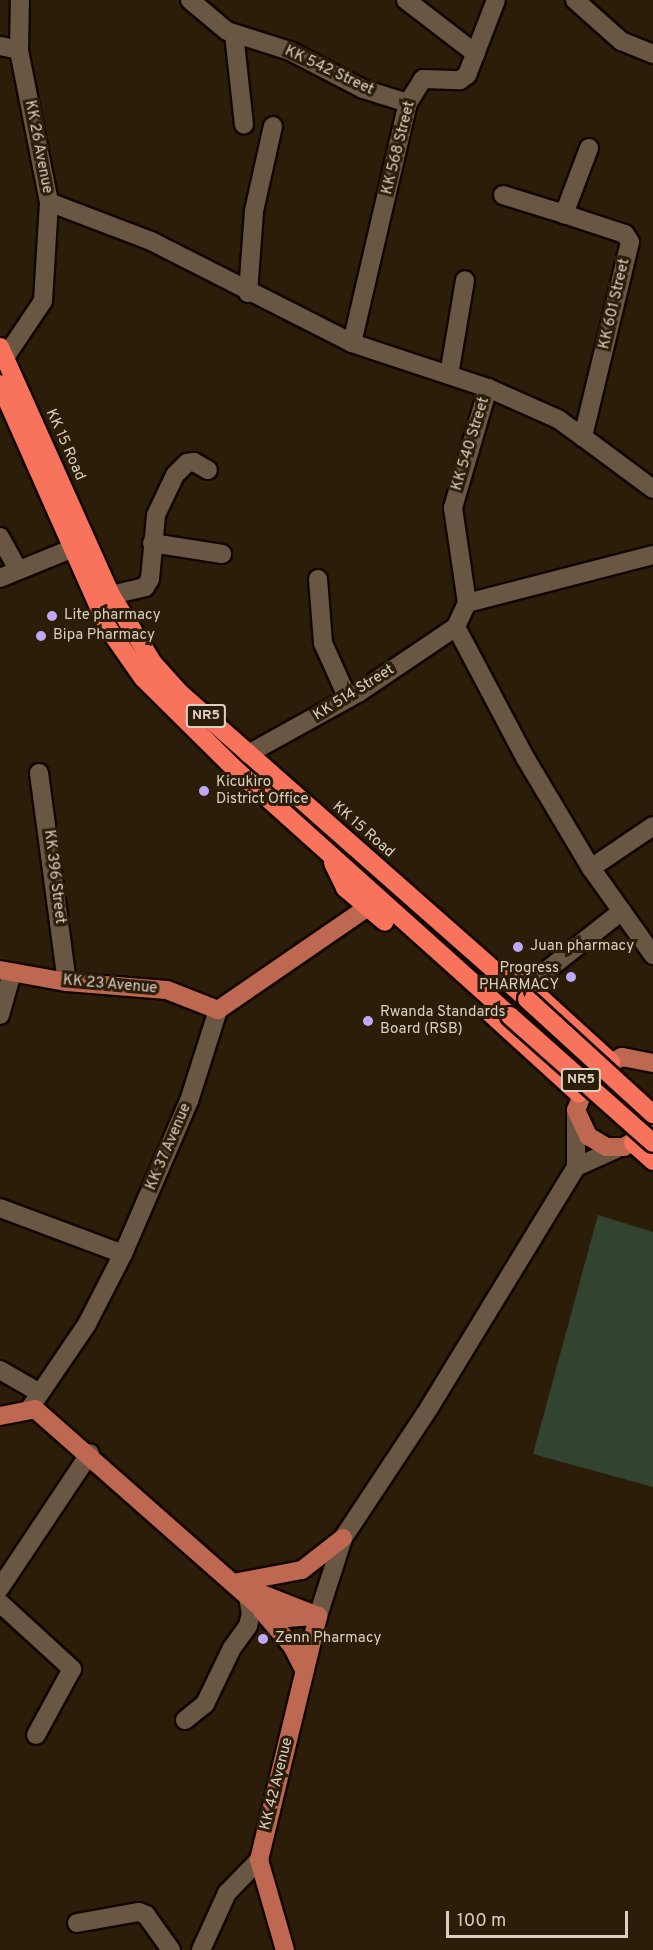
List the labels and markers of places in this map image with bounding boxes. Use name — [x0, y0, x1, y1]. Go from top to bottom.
place label: Lite pharmacy — [64, 607, 161, 625]
marker: Lite pharmacy — [45, 609, 59, 623]
place label: Bipa Pharmacy — [53, 627, 155, 645]
marker: Bipa Pharmacy — [34, 629, 48, 643]
place label: Kicukiro District Office — [216, 773, 309, 808]
marker: Kicukiro District Office — [197, 784, 211, 798]
place label: Juan pharmacy — [530, 938, 634, 956]
marker: Juan pharmacy — [511, 940, 525, 954]
place label: Progress PHARMACY — [479, 959, 559, 994]
marker: Progress PHARMACY — [564, 970, 578, 984]
place label: Rwanda Standards Board (RSB) — [380, 1003, 505, 1038]
marker: Rwanda Standards Board (RSB) — [361, 1014, 375, 1028]
place label: Zenn Pharmacy — [275, 1630, 382, 1648]
marker: Zenn Pharmacy — [256, 1632, 270, 1646]

